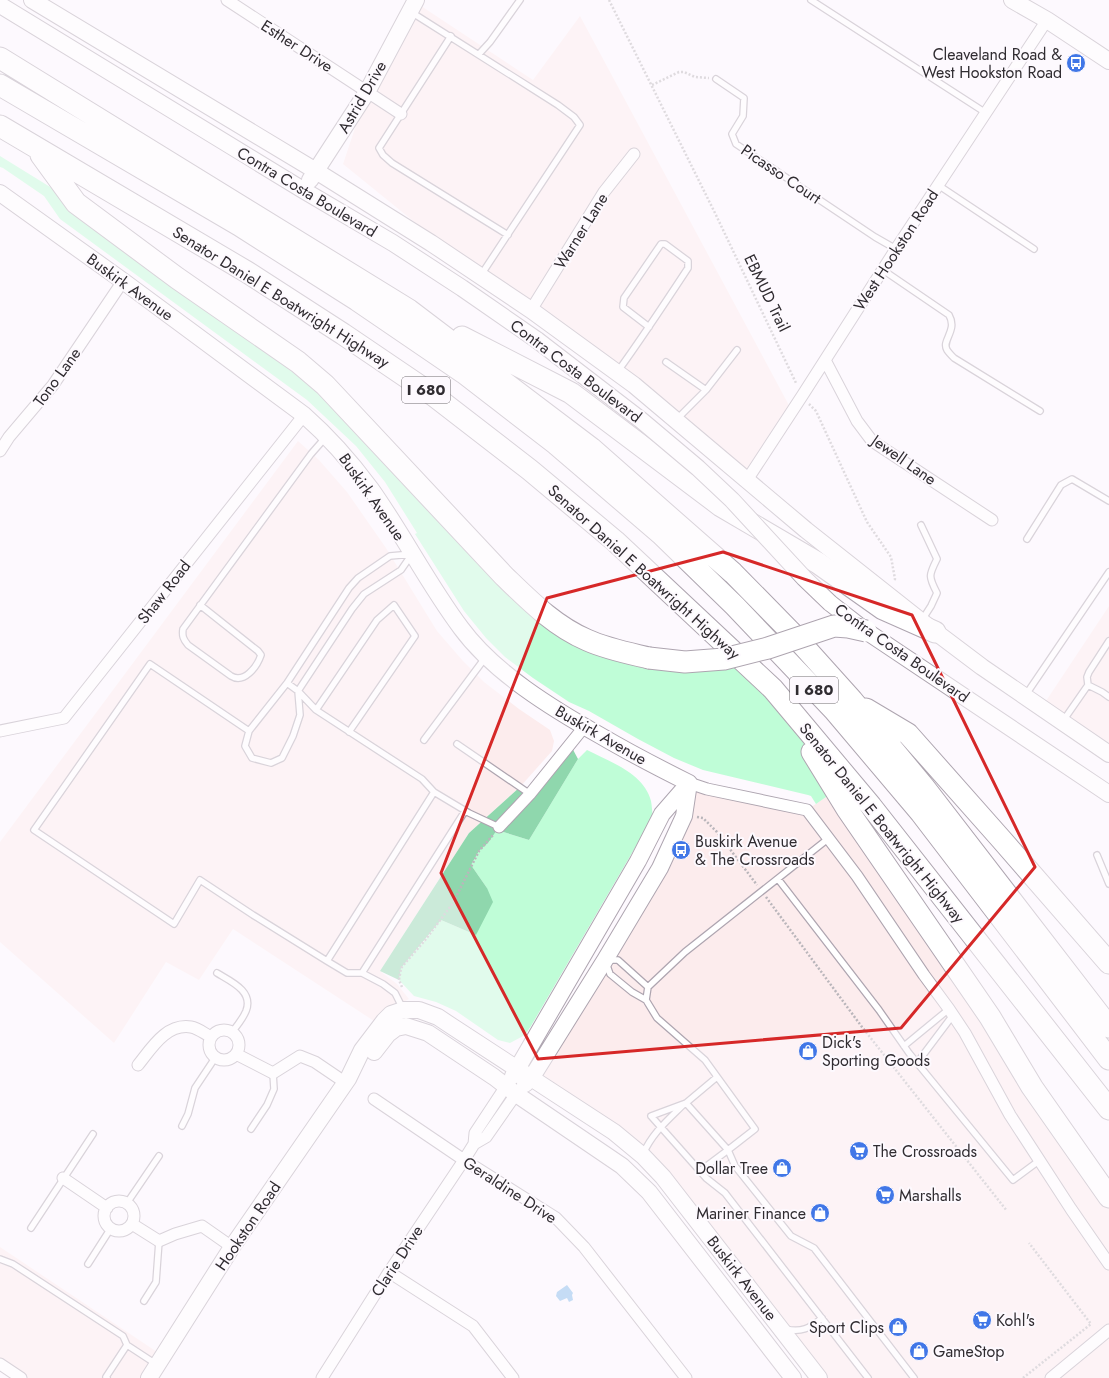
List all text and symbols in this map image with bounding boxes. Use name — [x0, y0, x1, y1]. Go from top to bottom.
street label: Esther Drive — [257, 14, 337, 78]
place label: Cleaveland Road & West Hookston Road — [921, 43, 1062, 84]
bus stop icon: Cleaveland Road & West Hookston Road — [1065, 52, 1087, 74]
street label: Astrid Drive — [332, 57, 392, 137]
street label: Picasso Court — [736, 139, 826, 209]
street label: Contra Costa Boulevard — [233, 141, 381, 243]
street label: West Hookston Road — [848, 185, 944, 315]
street label: Warner Lane — [548, 188, 614, 274]
street label: Senator Daniel E Boatwright Highway — [168, 221, 395, 374]
street label: Buskirk Avenue — [82, 248, 178, 326]
street label: EBMUD Trail — [738, 250, 796, 336]
street label: Contra Costa Boulevard — [505, 314, 647, 428]
street label: Tono Lane — [28, 343, 86, 411]
road number: I 680 — [402, 377, 450, 403]
street label: Jewell Lane — [865, 428, 941, 491]
street label: Buskirk Avenue — [333, 449, 411, 545]
street label: Senator Daniel E Boatwright Highway — [543, 479, 746, 665]
street label: Shaw Road — [132, 555, 196, 629]
street label: Contra Costa Boulevard — [830, 598, 974, 708]
road number: I 680 — [790, 677, 838, 703]
street label: Buskirk Avenue — [551, 700, 651, 770]
street label: Senator Daniel E Boatwright Highway — [794, 718, 971, 929]
place label: Buskirk Avenue & The Crossroads — [695, 830, 815, 871]
bus stop icon: Buskirk Avenue & The Crossroads — [670, 839, 692, 861]
place label: Dick's Sporting Goods — [822, 1031, 930, 1072]
shop icon: Dick's Sporting Goods — [797, 1040, 819, 1062]
supermarket icon: The Crossroads — [848, 1140, 870, 1162]
place label: The Crossroads — [873, 1140, 977, 1163]
street label: Geraldine Drive — [459, 1151, 561, 1229]
place label: Dollar Tree — [695, 1157, 768, 1180]
shop icon: Dollar Tree — [771, 1157, 793, 1179]
street label: Hookston Road — [210, 1177, 286, 1275]
supermarket icon: Marshalls — [874, 1184, 896, 1206]
place label: Marshalls — [899, 1184, 962, 1207]
place label: Mariner Finance — [696, 1202, 806, 1225]
shop icon: Mariner Finance — [809, 1202, 831, 1224]
street label: Clarie Drive — [365, 1221, 429, 1301]
street label: Buskirk Avenue — [701, 1231, 783, 1325]
supermarket icon: Kohl's — [971, 1309, 993, 1331]
place label: Kohl's — [996, 1309, 1035, 1332]
place label: Sport Clips — [809, 1316, 884, 1339]
shop icon: Sport Clips — [887, 1316, 909, 1338]
shop icon: GameStop — [908, 1340, 930, 1362]
place label: GameStop — [933, 1340, 1004, 1363]

